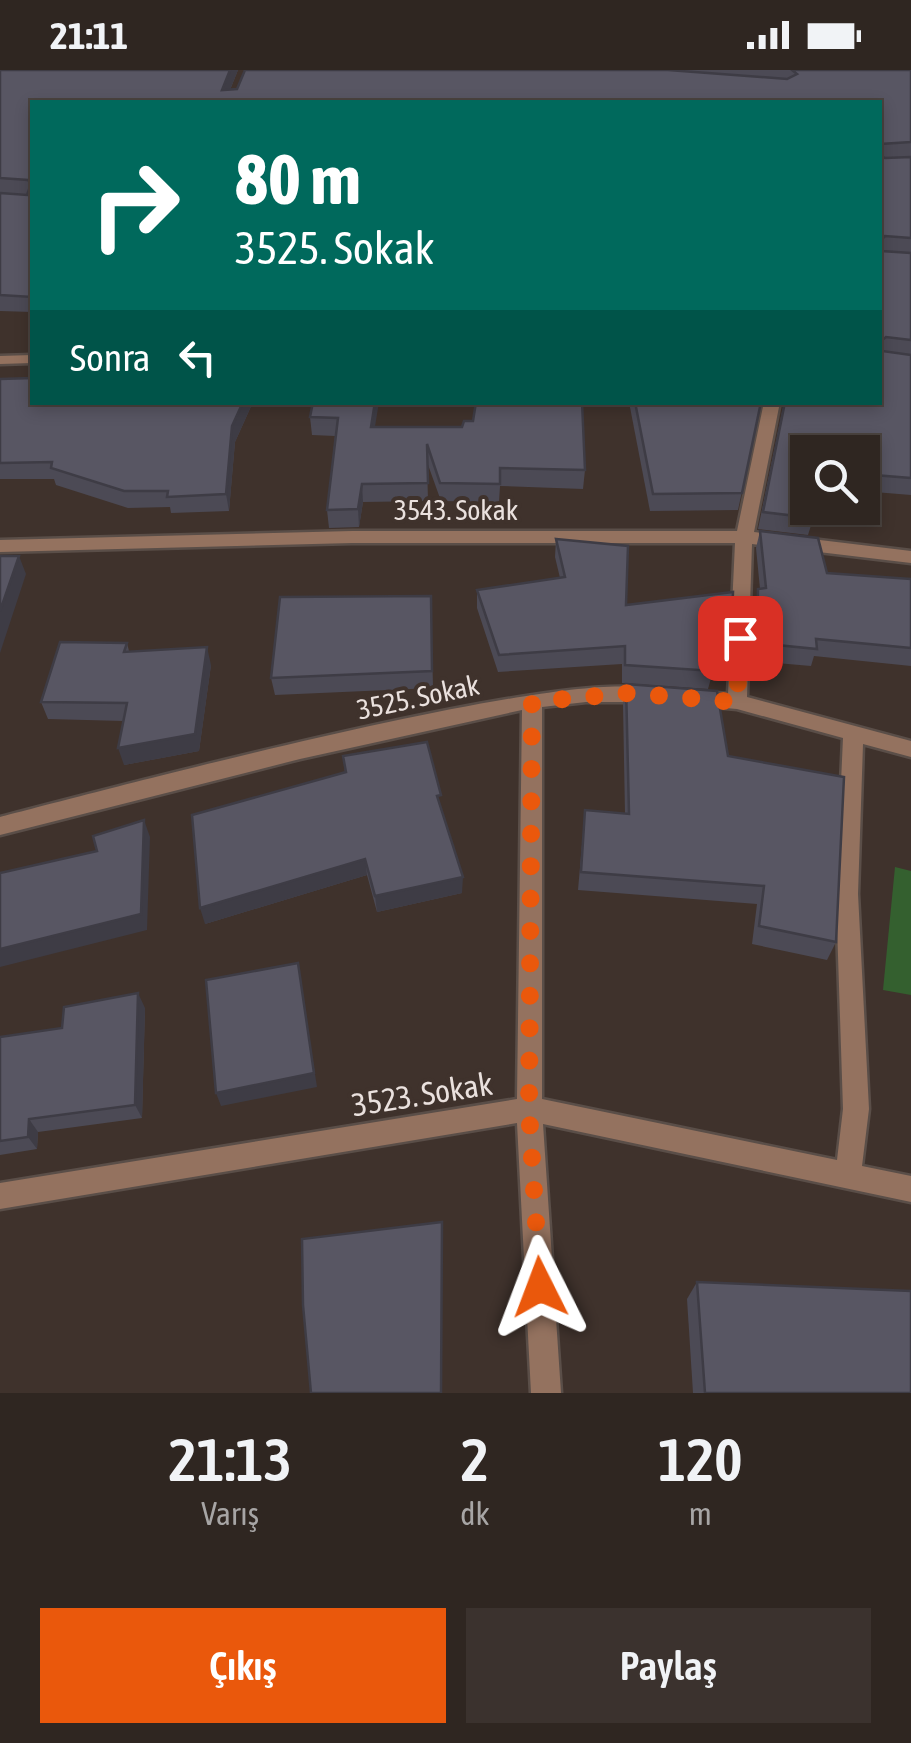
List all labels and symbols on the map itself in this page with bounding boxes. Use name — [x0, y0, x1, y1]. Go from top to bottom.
street label: 3543. Sokak — [394, 494, 518, 526]
pin — [698, 596, 783, 681]
street label: 3525. Sokak — [354, 668, 482, 726]
street label: 3523. Sokak — [349, 1065, 495, 1123]
position arrow — [488, 1235, 592, 1339]

